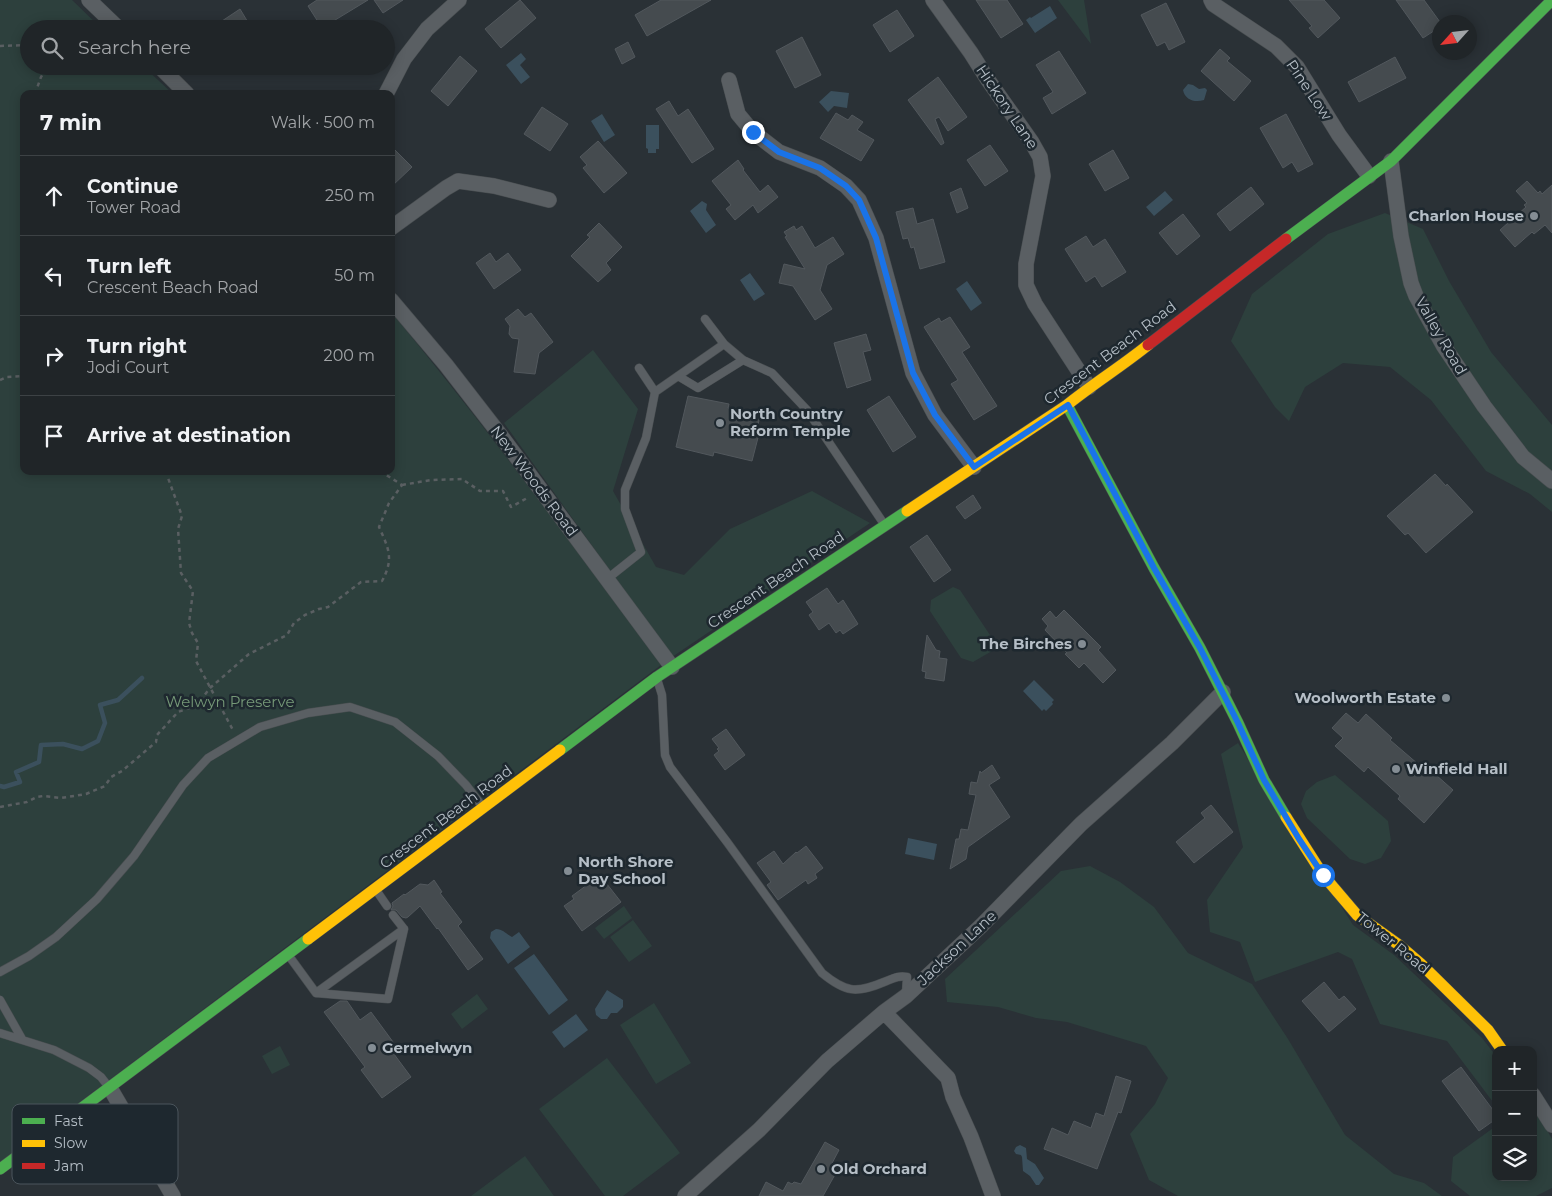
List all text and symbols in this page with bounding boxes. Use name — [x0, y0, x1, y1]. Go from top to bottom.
north arrow — [1432, 15, 1477, 60]
search box — [20, 20, 395, 75]
icon: search — [38, 34, 66, 62]
text: Search here — [78, 36, 191, 59]
street label: Pine Low — [1282, 56, 1337, 124]
street label: Hickory Lane — [972, 61, 1043, 152]
text: 7 min — [40, 110, 102, 135]
text: Walk · 500 m — [271, 113, 375, 132]
route end — [742, 121, 765, 144]
text: Continue — [87, 175, 178, 198]
icon: ahead — [40, 182, 68, 210]
text: 250 m — [325, 186, 375, 205]
text: Tower Road — [87, 198, 181, 217]
place label: Charlon House — [1408, 206, 1524, 225]
marker: Charlon House — [1528, 210, 1540, 222]
text: Turn left — [87, 255, 172, 278]
icon: left — [40, 262, 68, 290]
text: 50 m — [334, 266, 375, 285]
text: Crescent Beach Road — [87, 278, 259, 297]
street label: Valley Road — [1412, 293, 1471, 378]
street label: Crescent Beach Road — [1040, 297, 1180, 409]
text: Turn right — [87, 335, 187, 358]
icon: right — [40, 342, 68, 370]
text: 200 m — [324, 346, 375, 365]
text: Jodi Court — [87, 358, 169, 377]
place label: North Country Reform Temple — [730, 404, 850, 440]
marker: North Country Reform Temple — [714, 417, 726, 429]
icon: arrive — [40, 422, 68, 450]
street label: New Woods Road — [487, 422, 582, 540]
text: Arrive at destination — [87, 424, 291, 447]
street label: Crescent Beach Road — [704, 527, 848, 632]
place label: The Birches — [980, 634, 1072, 653]
marker: The Birches — [1076, 638, 1088, 650]
place label: Woolworth Estate — [1295, 688, 1436, 707]
park label: Welwyn Preserve — [165, 692, 295, 711]
marker: Woolworth Estate — [1440, 692, 1452, 704]
place label: Winfield Hall — [1406, 759, 1508, 778]
street label: Crescent Beach Road — [376, 761, 516, 873]
marker: Winfield Hall — [1390, 763, 1402, 775]
place label: North Shore Day School — [578, 852, 673, 888]
route start — [1312, 864, 1335, 887]
marker: North Shore Day School — [562, 865, 574, 877]
street label: Jackson Lane — [912, 906, 1000, 990]
street label: Tower Road — [1353, 907, 1434, 978]
place label: Germelwyn — [382, 1038, 472, 1057]
marker: Germelwyn — [366, 1042, 378, 1054]
map controls — [1492, 1046, 1537, 1181]
button: + — [1492, 1046, 1537, 1091]
button: − — [1492, 1091, 1537, 1136]
legend — [12, 1104, 178, 1184]
text: Fast — [54, 1112, 84, 1130]
text: Slow — [54, 1134, 88, 1152]
button: layers — [1492, 1136, 1537, 1181]
text: Jam — [53, 1157, 84, 1175]
place label: Old Orchard — [831, 1159, 927, 1178]
marker: Old Orchard — [815, 1163, 827, 1175]

